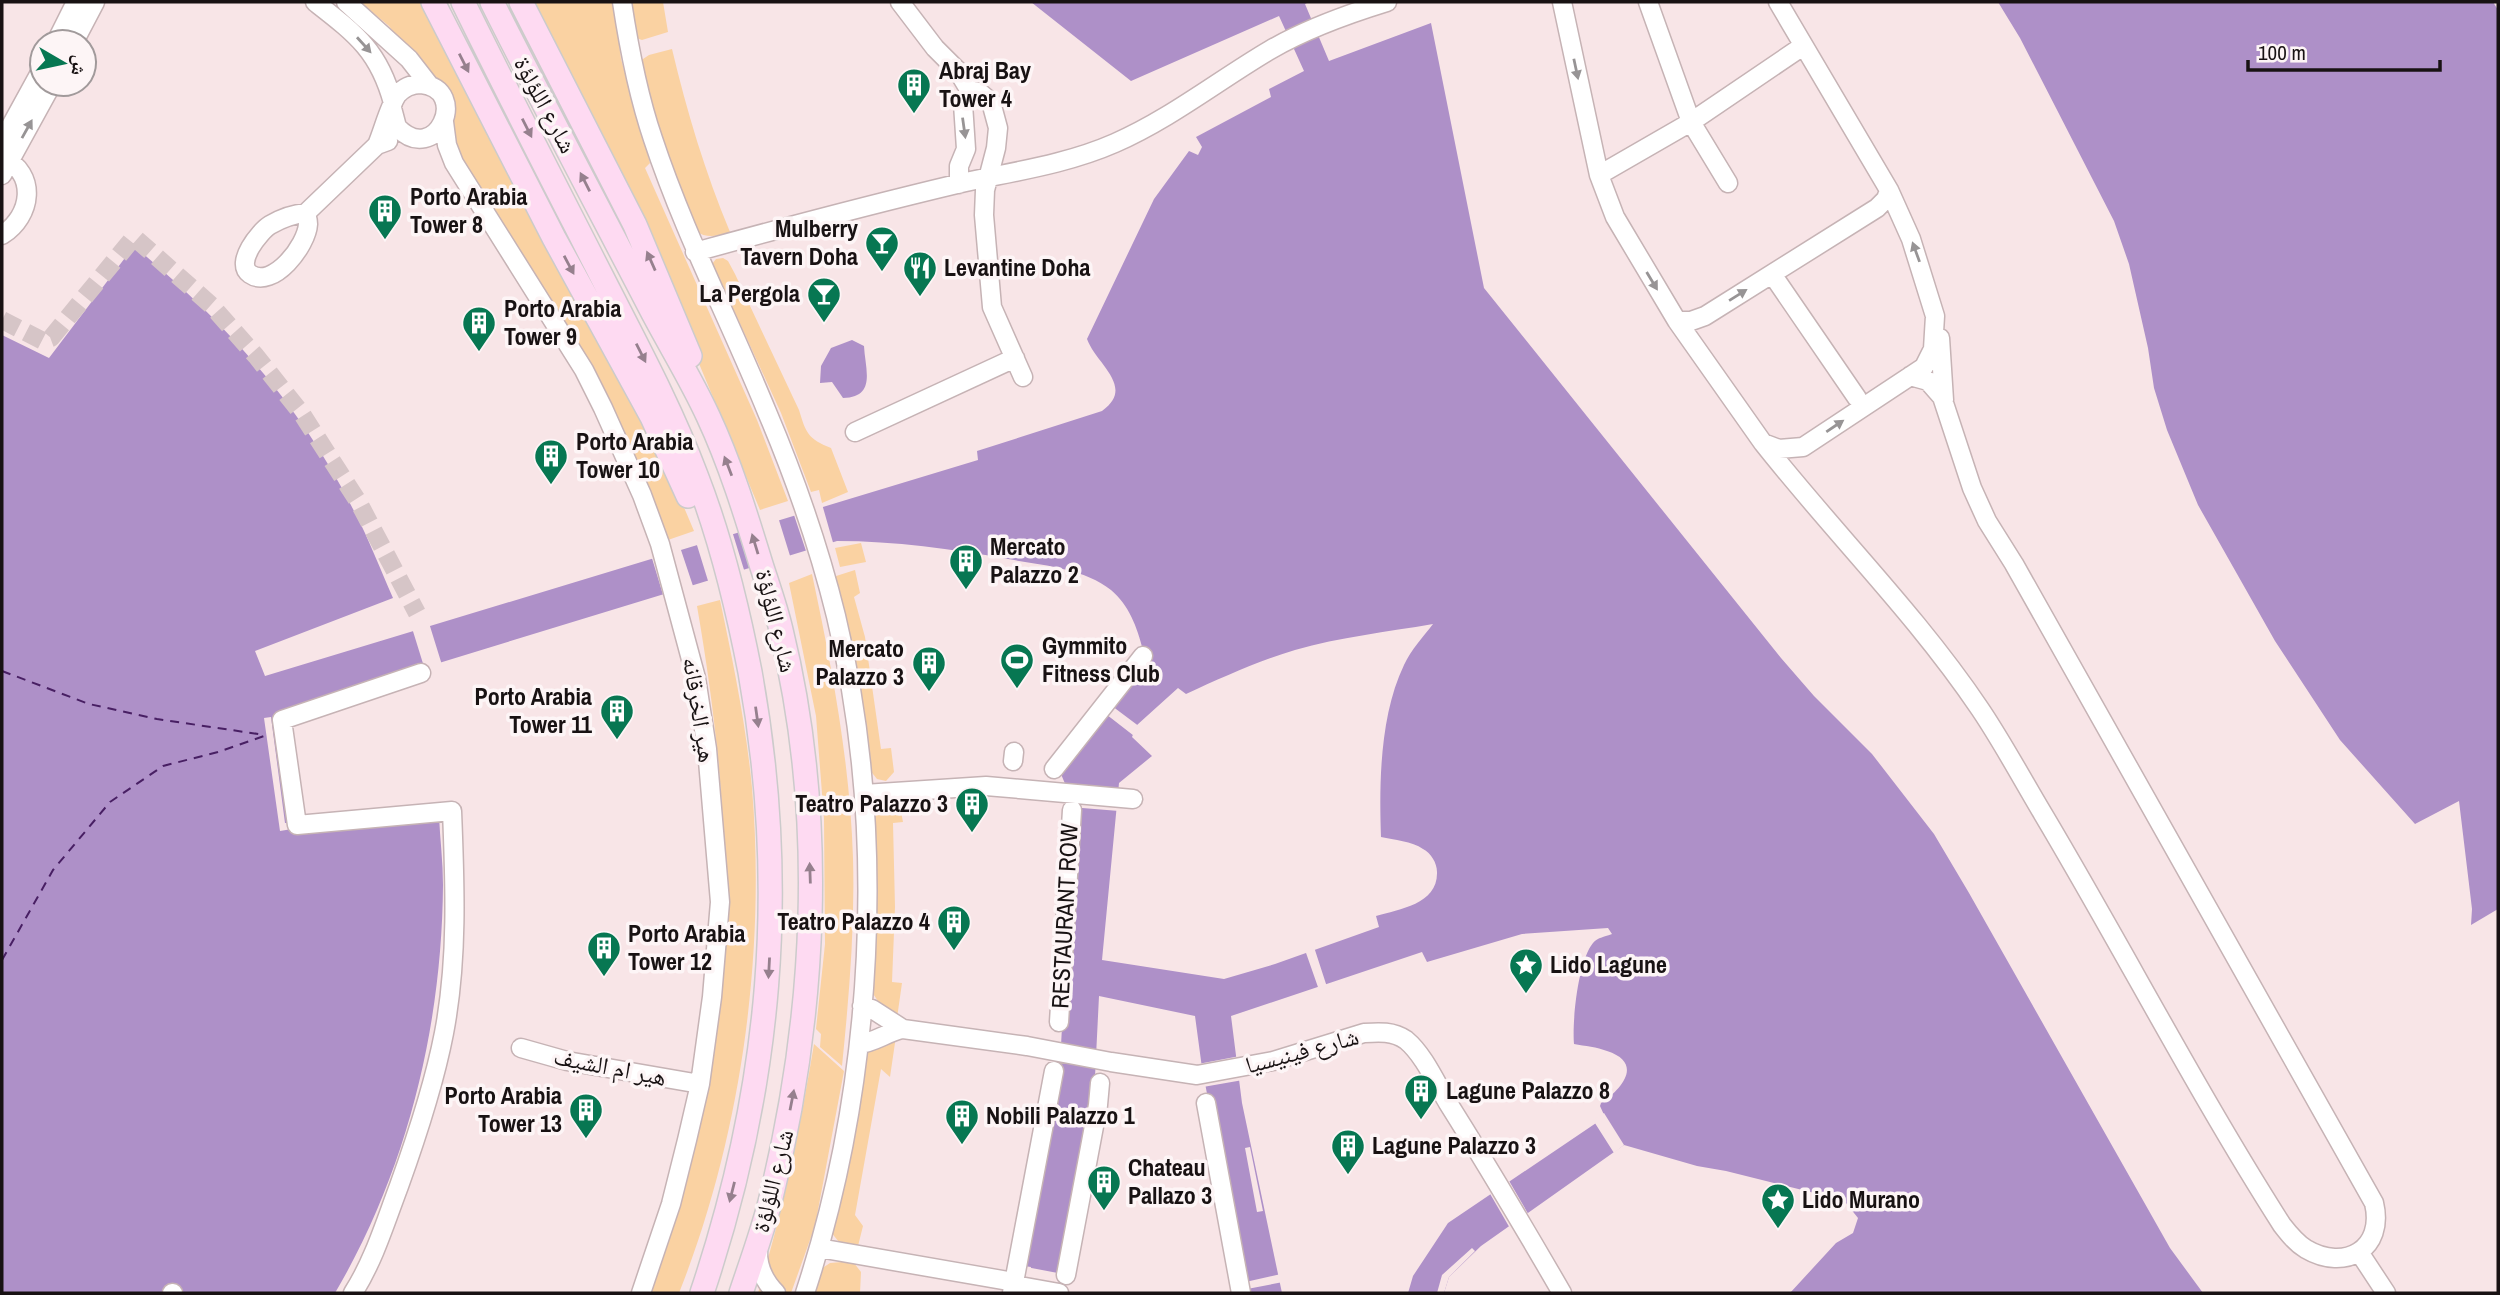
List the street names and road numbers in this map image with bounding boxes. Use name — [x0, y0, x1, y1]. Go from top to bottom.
street label: شارع اللؤلؤة — [507, 51, 585, 158]
street label: شارع اللؤلؤة — [749, 566, 805, 676]
street label: هير الخرقانه — [676, 655, 724, 765]
street label: RESTAURANT ROW — [1043, 822, 1085, 1009]
street label: شارع فينيسيا — [1242, 1020, 1362, 1081]
street label: هير ام الشيف — [551, 1039, 669, 1094]
street label: شارع اللؤلؤة — [744, 1126, 800, 1236]

